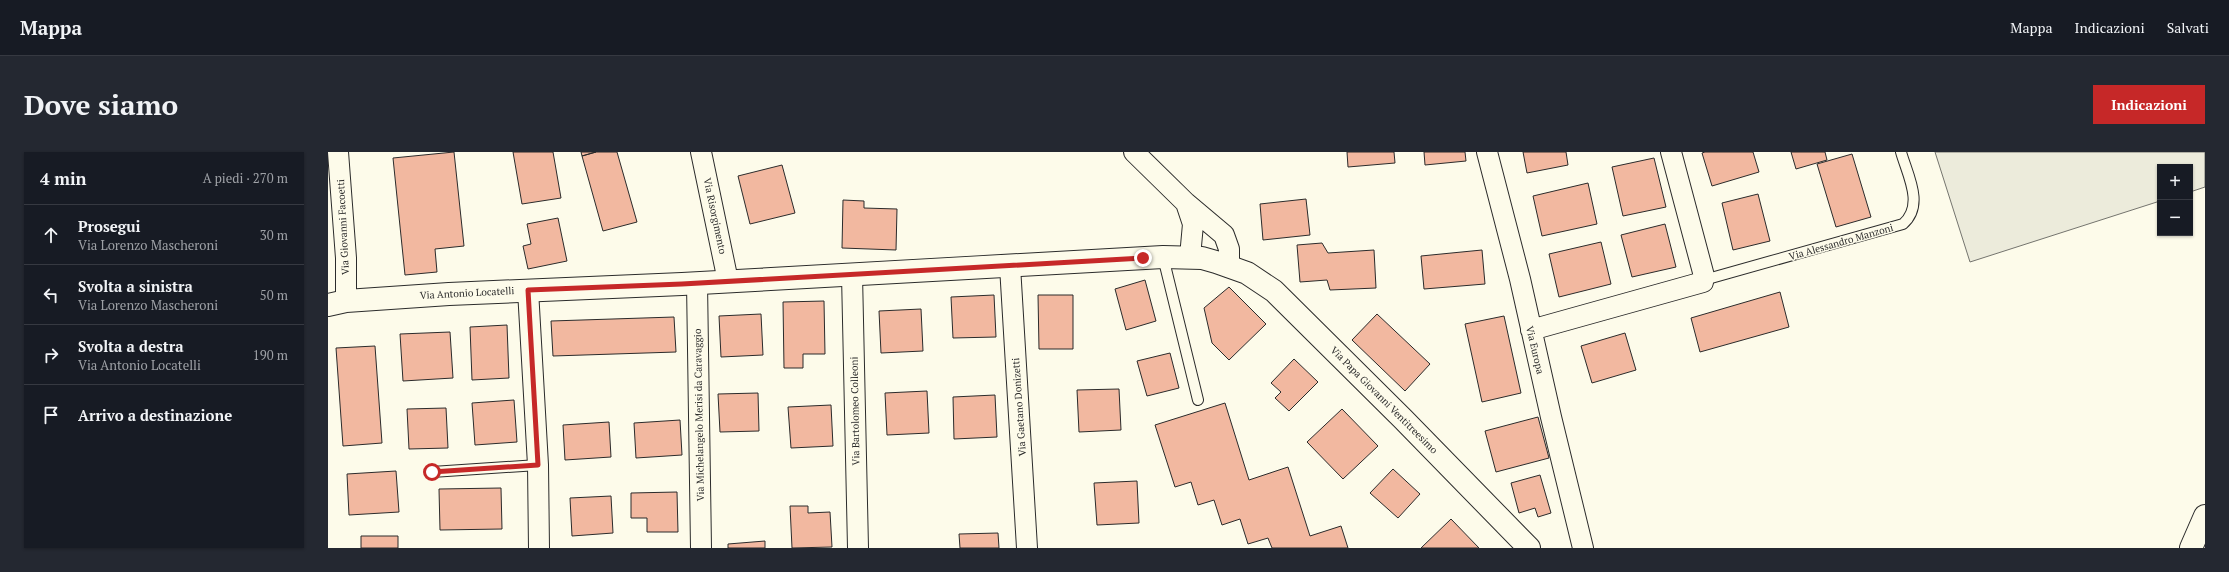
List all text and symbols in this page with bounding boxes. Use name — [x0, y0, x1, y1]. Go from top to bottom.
text: Mappa — [20, 15, 82, 40]
text: Mappa — [2010, 18, 2052, 37]
text: Indicazioni — [2074, 18, 2145, 37]
text: Salvati — [2167, 18, 2209, 37]
button: Indicazioni — [2093, 85, 2205, 124]
text: Dove siamo — [24, 86, 178, 123]
map controls — [2157, 164, 2193, 236]
button: + — [2157, 164, 2193, 200]
text: 4 min — [40, 167, 87, 190]
text: A piedi · 270 m — [203, 169, 288, 187]
street label: Via Risorgimento — [701, 177, 730, 256]
street label: Via Giovanni Facoetti — [334, 179, 352, 275]
button: − — [2157, 200, 2193, 236]
text: Prosegui — [78, 216, 141, 236]
street label: Via Alessandro Manzoni — [1787, 221, 1895, 263]
icon: ahead — [40, 224, 62, 246]
text: 30 m — [260, 226, 288, 244]
text: Via Lorenzo Mascheroni — [78, 236, 218, 254]
route end — [1134, 249, 1152, 267]
text: Svolta a sinistra — [78, 276, 193, 296]
icon: left — [40, 284, 62, 306]
street label: Via Antonio Locatelli — [419, 284, 515, 302]
text: 50 m — [260, 286, 288, 304]
text: Via Lorenzo Mascheroni — [78, 296, 218, 314]
street label: Via Europa — [1523, 325, 1547, 375]
street label: Via Michelangelo Merisi da Caravaggio — [691, 328, 707, 501]
text: Svolta a destra — [78, 336, 184, 356]
icon: right — [40, 344, 62, 366]
street label: Via Papa Giovanni Ventitreesimo — [1328, 344, 1441, 457]
text: 190 m — [253, 346, 288, 364]
text: Via Antonio Locatelli — [78, 356, 201, 374]
street label: Via Bartolomeo Colleoni — [848, 356, 862, 466]
street label: Via Gaetano Donizetti — [1009, 357, 1029, 457]
icon: arrive — [40, 404, 62, 426]
text: Arrivo a destinazione — [78, 405, 232, 425]
route start — [423, 463, 441, 481]

